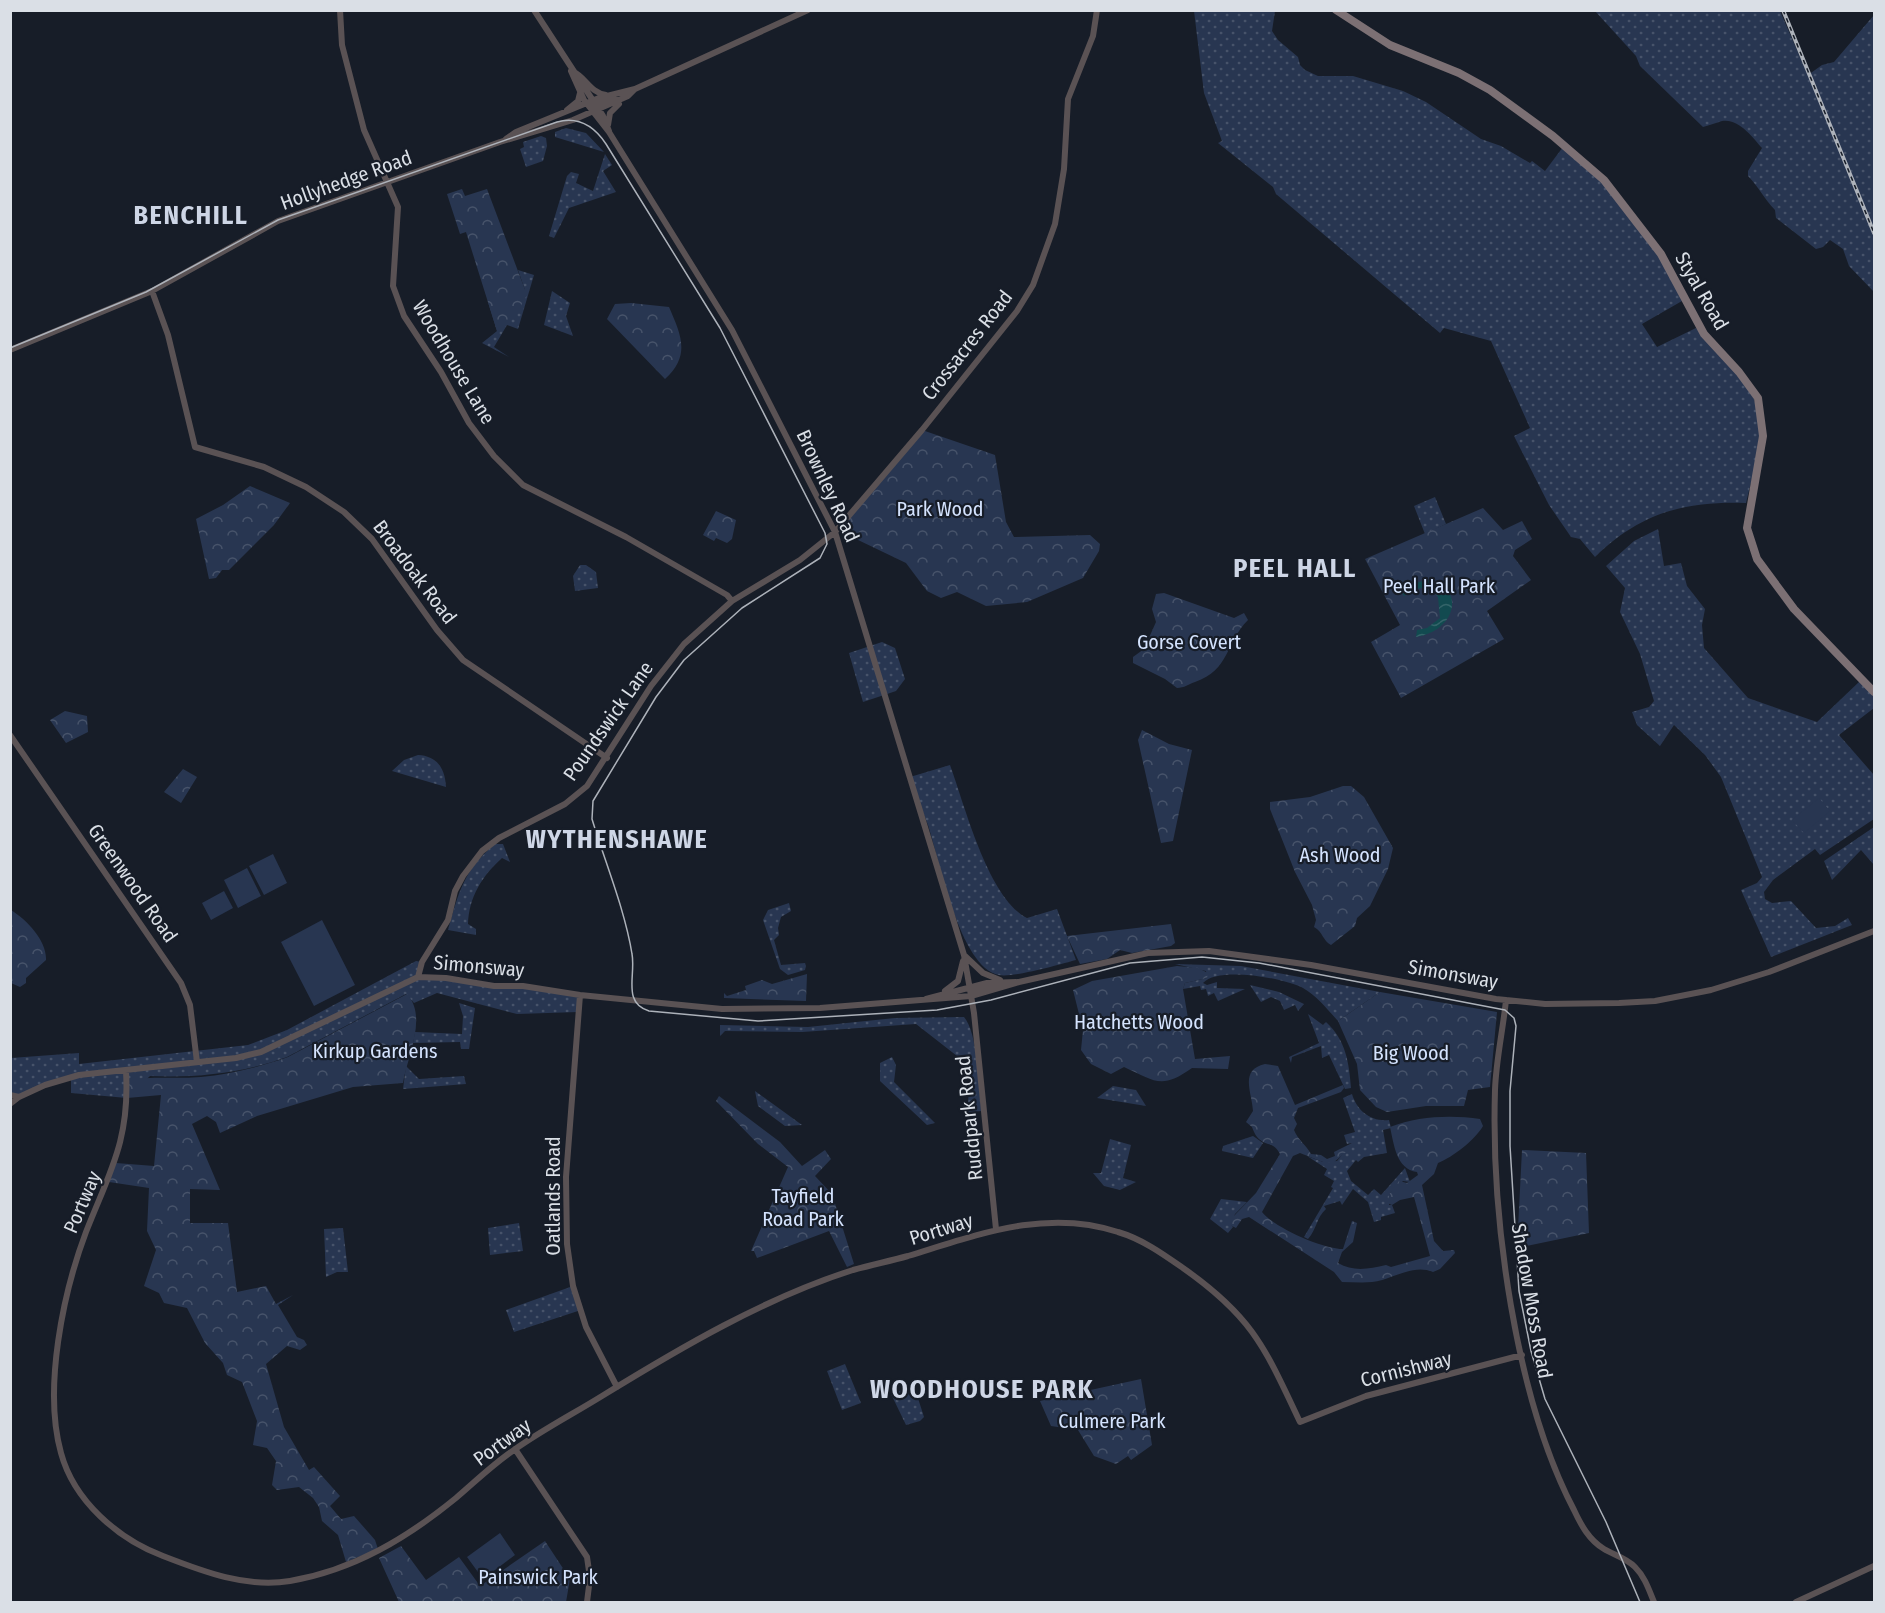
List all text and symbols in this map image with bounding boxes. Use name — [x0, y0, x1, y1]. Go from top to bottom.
street label: Hollyhedge Road — [277, 145, 415, 215]
district label: BENCHILL — [134, 200, 248, 231]
street label: Styal Road — [1670, 248, 1734, 334]
street label: Crossacres Road — [917, 285, 1017, 405]
street label: Woodhouse Lane — [408, 296, 500, 428]
street label: Brownley Road — [791, 426, 865, 546]
park label: Park Wood — [897, 497, 983, 521]
street label: Broadoak Road — [368, 515, 462, 629]
district label: PEEL HALL — [1233, 553, 1357, 584]
park label: Peel Hall Park — [1383, 574, 1496, 598]
park label: Gorse Covert — [1137, 630, 1242, 654]
street label: Poundswick Lane — [558, 657, 658, 785]
street label: Greenwood Road — [83, 819, 183, 947]
district label: WYTHENSHAWE — [526, 824, 708, 855]
park label: Ash Wood — [1300, 843, 1380, 867]
street label: Simonsway — [433, 950, 525, 982]
street label: Simonsway — [1406, 954, 1500, 994]
park label: Hatchetts Wood — [1074, 1010, 1204, 1034]
park label: Kirkup Gardens — [313, 1039, 437, 1063]
park label: Big Wood — [1373, 1041, 1449, 1065]
street label: Ruddpark Road — [951, 1054, 987, 1182]
street label: Oatlands Road — [541, 1136, 565, 1256]
street label: Portway — [58, 1167, 106, 1237]
park label: Tayfield Road Park — [762, 1184, 845, 1231]
street label: Portway — [906, 1208, 976, 1250]
street label: Shadow Moss Road — [1507, 1222, 1557, 1380]
street label: Cornishway — [1358, 1346, 1454, 1392]
district label: WOODHOUSE PARK — [870, 1374, 1094, 1405]
park label: Culmere Park — [1058, 1409, 1166, 1433]
street label: Portway — [469, 1413, 535, 1471]
park label: Painswick Park — [478, 1565, 598, 1589]

